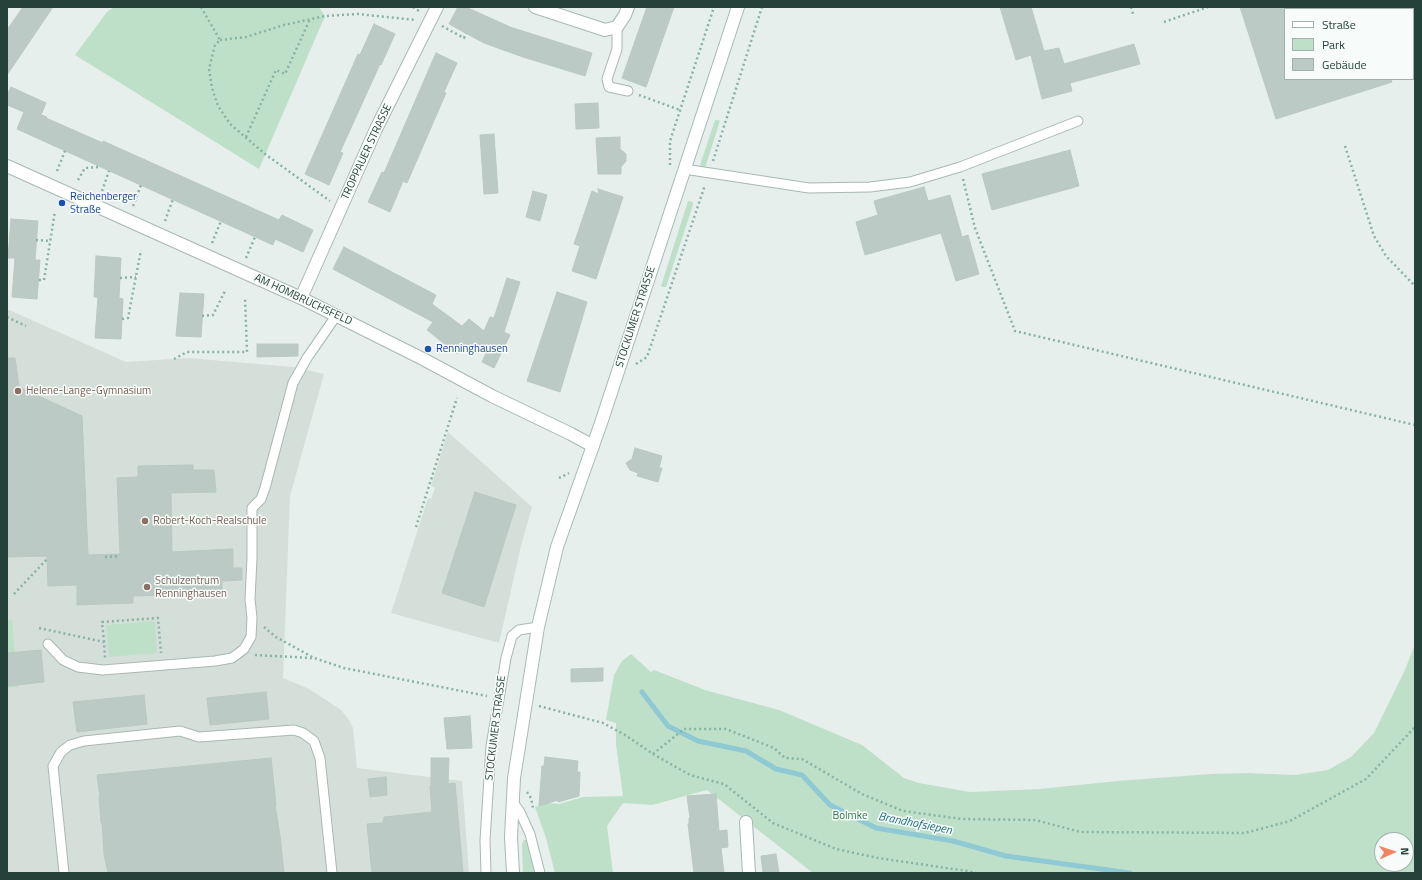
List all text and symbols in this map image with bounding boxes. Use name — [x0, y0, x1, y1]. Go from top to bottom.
legend — [1284, 8, 1414, 80]
text: Straße — [1322, 15, 1356, 34]
text: Park — [1322, 35, 1345, 54]
text: Gebäude — [1322, 55, 1367, 74]
street label: TROPPAUER STRASSE — [339, 102, 395, 202]
place label: Reichenberger Straße — [70, 190, 137, 216]
marker: Reichenberger Straße — [57, 198, 67, 208]
street label: STOCKUMER STRASSE — [613, 265, 659, 369]
street label: AM HOMBRUCHSFELD — [252, 272, 354, 328]
place label: Renninghausen — [436, 342, 508, 356]
marker: Renninghausen — [423, 344, 433, 354]
place label: Helene-Lange-Gymnasium — [26, 384, 151, 398]
marker: Helene-Lange-Gymnasium — [13, 386, 23, 396]
place label: Robert-Koch-Realschule — [153, 514, 267, 528]
marker: Robert-Koch-Realschule — [140, 516, 150, 526]
place label: Schulzentrum Renninghausen — [155, 574, 227, 600]
marker: Schulzentrum Renninghausen — [142, 582, 152, 592]
street label: STOCKUMER STRASSE — [483, 675, 509, 781]
park label: Bolmke — [832, 809, 868, 823]
water label: Brandhofsiepen — [877, 810, 953, 838]
north arrow — [1374, 832, 1414, 872]
text: N — [1397, 847, 1413, 856]

